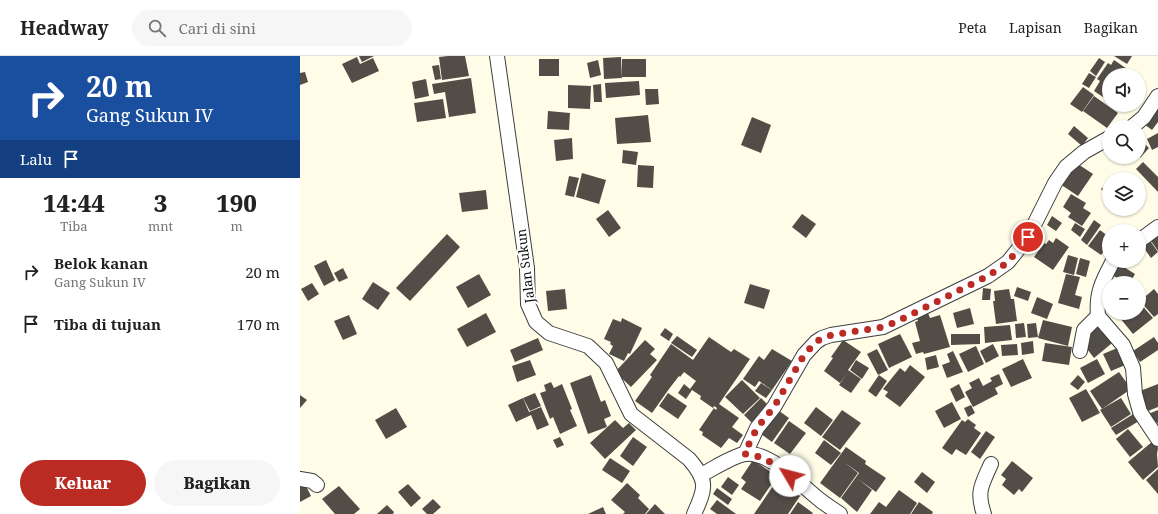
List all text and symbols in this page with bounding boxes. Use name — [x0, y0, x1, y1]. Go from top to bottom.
search box — [132, 10, 412, 46]
text: Headway — [20, 15, 108, 41]
icon: search — [146, 17, 168, 39]
text: Cari di sini — [178, 18, 256, 38]
text: Peta — [958, 18, 987, 37]
text: Lapisan — [1009, 18, 1062, 37]
text: Bagikan — [1084, 18, 1138, 37]
text: 20 m — [86, 67, 153, 105]
map controls — [1102, 68, 1146, 320]
button: sound — [1102, 68, 1146, 112]
icon: right — [20, 72, 72, 124]
text: Gang Sukun IV — [86, 103, 213, 127]
button: search — [1102, 120, 1146, 164]
icon: arrive — [60, 148, 82, 170]
text: Lalu — [20, 149, 52, 169]
button: layers — [1102, 172, 1146, 216]
text: 14:44 — [43, 186, 105, 219]
text: 3 — [154, 186, 167, 219]
text: 190 — [216, 186, 257, 219]
text: Tiba — [60, 217, 88, 235]
text: mnt — [148, 217, 173, 235]
text: m — [230, 217, 243, 235]
pin — [1011, 220, 1045, 254]
button: + — [1102, 224, 1146, 268]
icon: arrive — [1017, 226, 1039, 248]
street label: Jalan Sukun — [511, 227, 539, 305]
text: Belok kanan — [54, 253, 148, 273]
icon: right — [20, 261, 42, 283]
text: 20 m — [245, 262, 280, 282]
text: Gang Sukun IV — [54, 273, 146, 291]
button: − — [1102, 276, 1146, 320]
icon: arrive — [20, 313, 42, 335]
text: Tiba di tujuan — [54, 314, 161, 334]
text: 170 m — [237, 314, 280, 334]
position arrow — [769, 455, 811, 497]
button: Keluar — [20, 460, 146, 506]
button: Bagikan — [154, 460, 280, 506]

